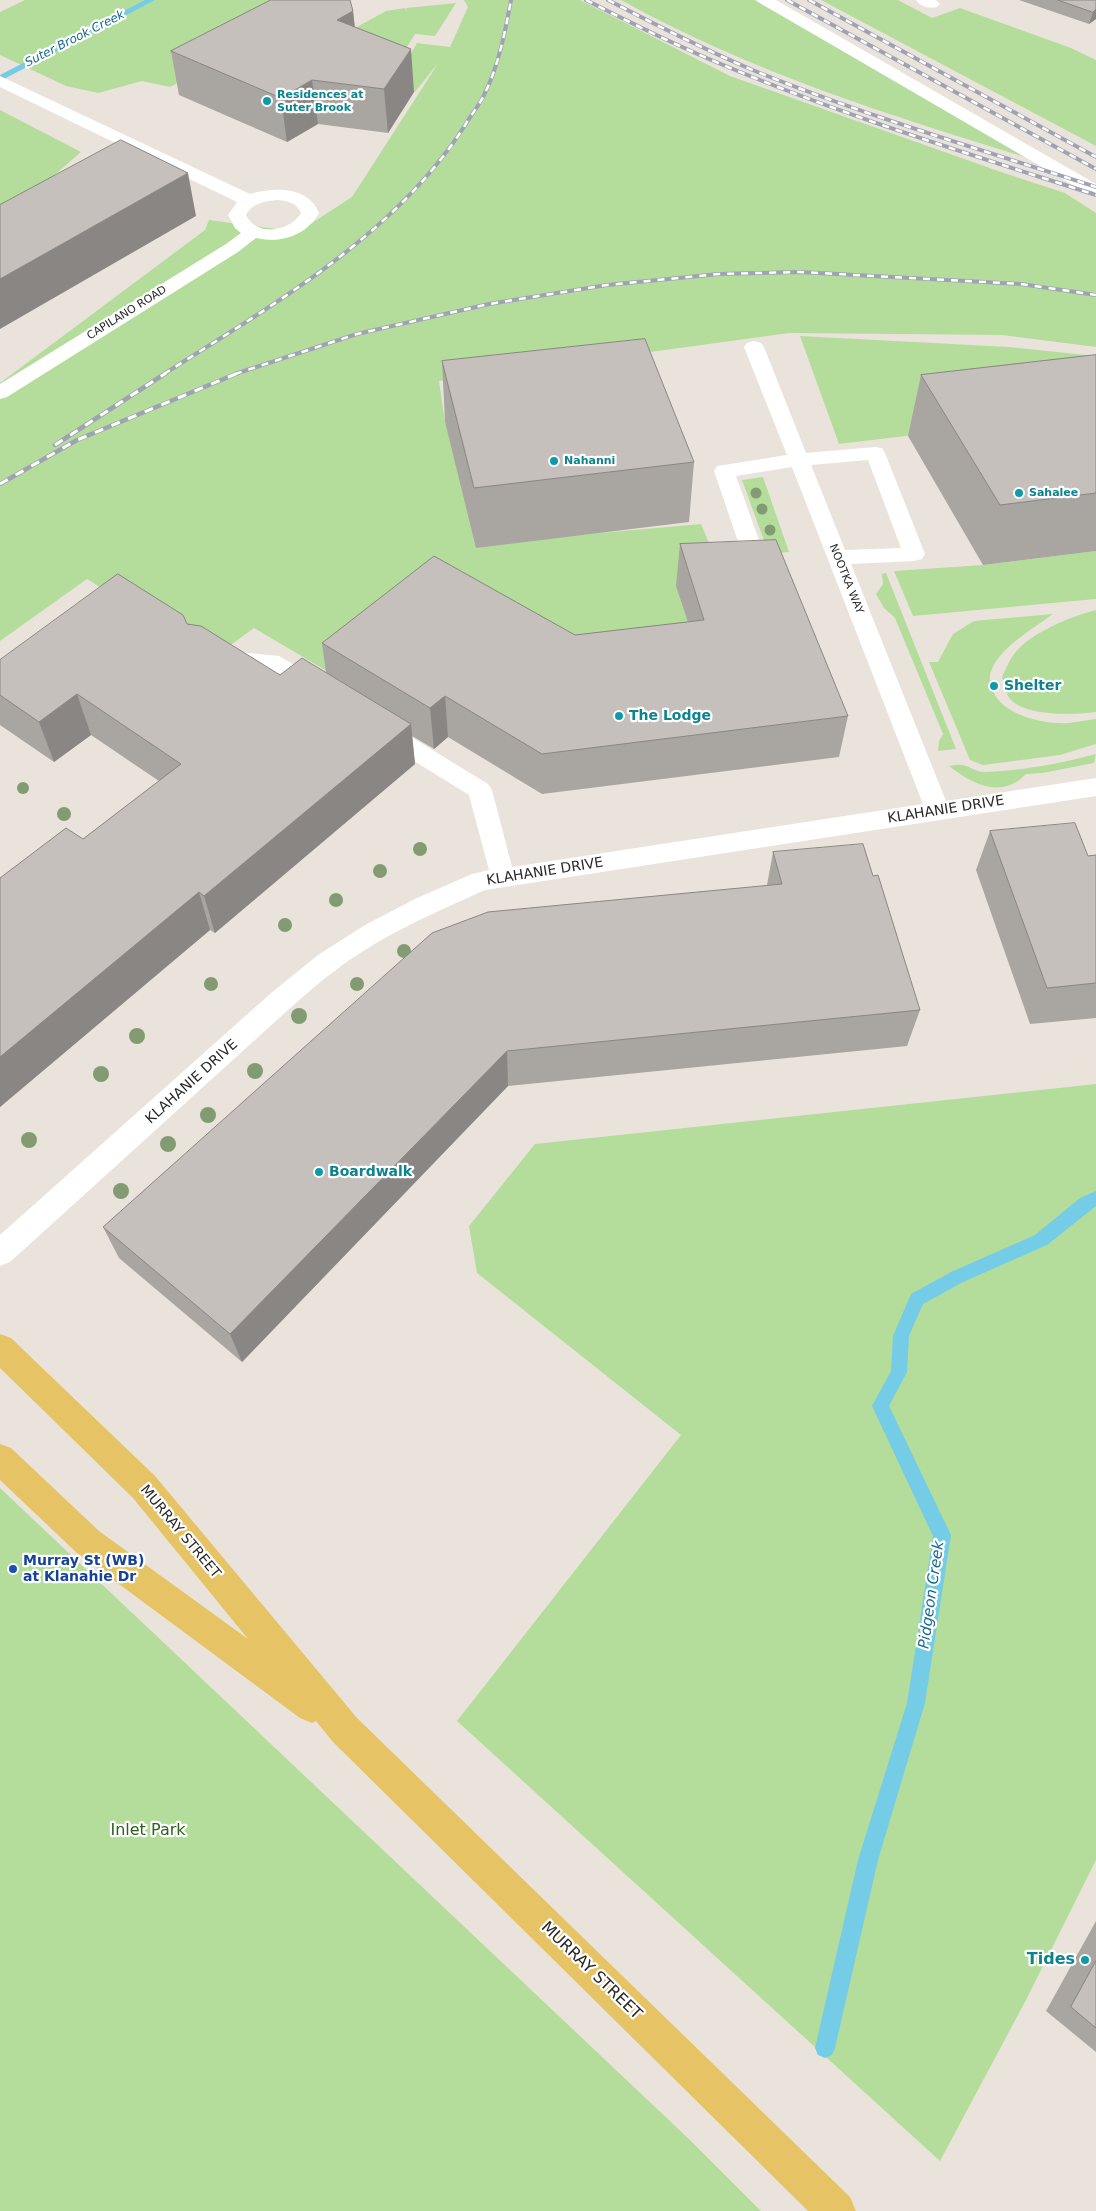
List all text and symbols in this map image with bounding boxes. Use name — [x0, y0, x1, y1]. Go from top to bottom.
water label: Suter Brook Creek — [23, 8, 127, 70]
place label: Residences at Suter Brook — [277, 88, 363, 114]
marker: Residences at Suter Brook — [261, 95, 273, 107]
street label: CAPILANO ROAD — [85, 283, 169, 343]
place label: Nahanni — [564, 454, 615, 468]
marker: Nahanni — [548, 455, 560, 467]
place label: Sahalee — [1029, 486, 1078, 500]
marker: Sahalee — [1013, 487, 1025, 499]
street label: NOOTKA WAY — [826, 542, 866, 616]
place label: Shelter — [1004, 678, 1061, 694]
marker: Shelter — [988, 680, 1000, 692]
place label: The Lodge — [629, 708, 711, 724]
marker: The Lodge — [613, 710, 625, 722]
street label: KLAHANIE DRIVE — [886, 792, 1006, 828]
street label: KLAHANIE DRIVE — [485, 854, 605, 890]
street label: KLAHANIE DRIVE — [143, 1036, 241, 1128]
place label: Boardwalk — [329, 1164, 412, 1180]
marker: Boardwalk — [313, 1166, 325, 1178]
street label: MURRAY STREET — [136, 1482, 224, 1582]
water label: Pidgeon Creek — [916, 1540, 948, 1650]
place label: Murray St (WB) at Klanahie Dr — [23, 1553, 144, 1585]
marker: Murray St (WB) at Klanahie Dr — [7, 1563, 19, 1575]
park label: Inlet Park — [110, 1821, 186, 1841]
street label: MURRAY STREET — [537, 1918, 645, 2024]
place label: Tides — [1027, 1950, 1075, 1970]
marker: Tides — [1079, 1954, 1091, 1966]

